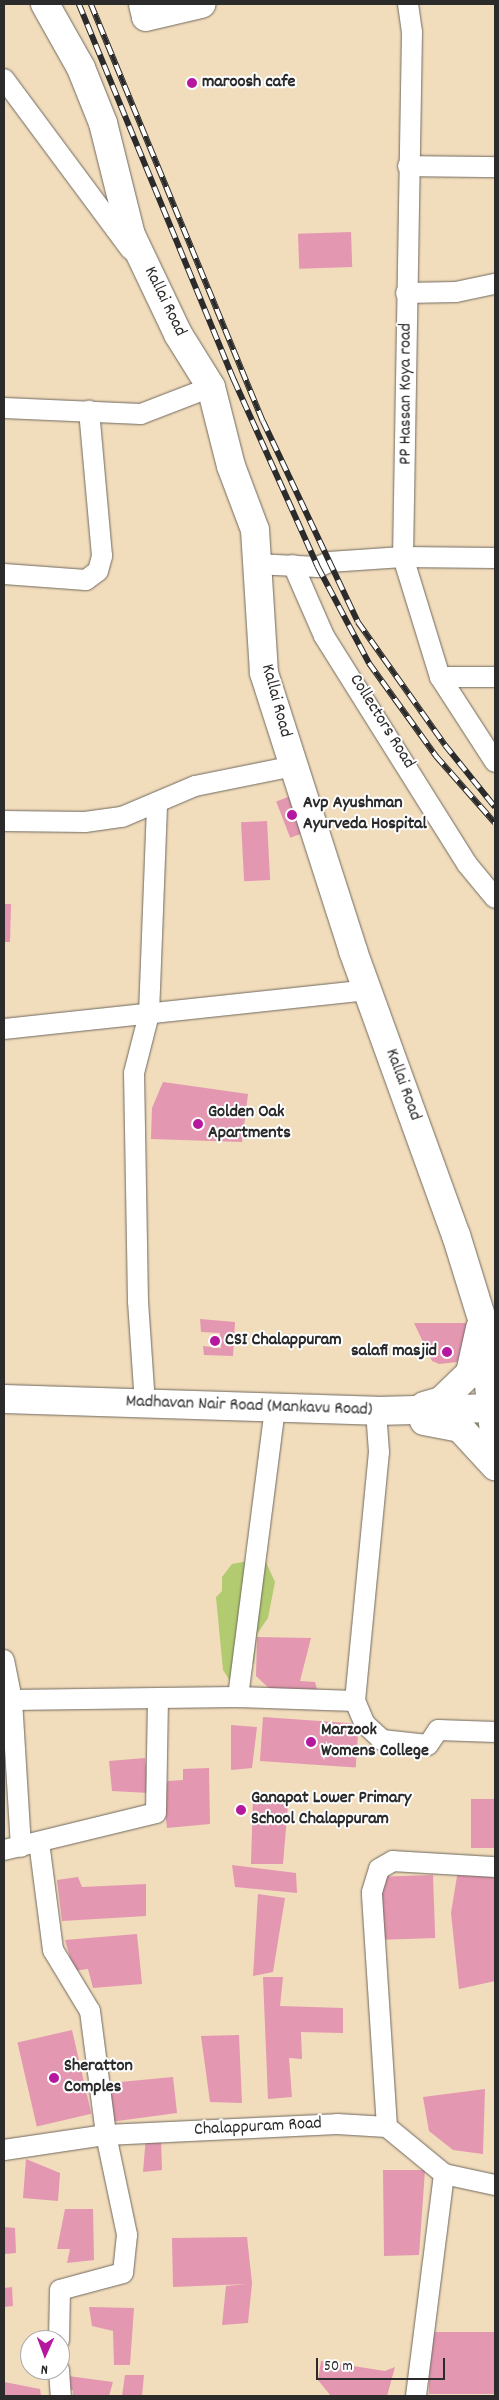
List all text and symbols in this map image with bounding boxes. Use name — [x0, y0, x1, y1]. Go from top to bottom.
place label: maroosh cafe — [202, 72, 295, 94]
marker: maroosh cafe — [186, 77, 198, 89]
street label: Kallai Road — [138, 264, 190, 340]
street label: PP Hassan Koya road — [396, 323, 418, 465]
street label: Kallai Road — [255, 662, 295, 740]
street label: Collectors Road — [343, 671, 419, 773]
place label: Avp Ayushman Ayurveda Hospital — [303, 794, 427, 836]
marker: Avp Ayushman Ayurveda Hospital — [285, 808, 299, 822]
street label: Kallai Road — [379, 1046, 425, 1124]
place label: Golden Oak Apartments — [208, 1103, 291, 1146]
marker: Golden Oak Apartments — [192, 1118, 204, 1130]
place label: CSI Chalappuram — [225, 1330, 342, 1352]
marker: CSI Chalappuram — [209, 1335, 221, 1347]
place label: salafi masjid — [351, 1341, 437, 1363]
marker: salafi masjid — [441, 1346, 453, 1358]
street label: Madhavan Nair Road (Mankavu Road) — [125, 1392, 373, 1422]
place label: Marzook Womens College — [321, 1721, 429, 1764]
marker: Marzook Womens College — [305, 1736, 317, 1748]
place label: Ganapat Lower Primary School Chalappuram — [251, 1789, 411, 1832]
marker: Ganapat Lower Primary School Chalappuram — [235, 1804, 247, 1816]
place label: Sheratton Comples — [64, 2057, 133, 2100]
marker: Sheratton Comples — [48, 2072, 60, 2084]
street label: Chalappuram Road — [194, 2114, 322, 2142]
north arrow — [20, 2330, 70, 2380]
scale bar — [319, 2348, 448, 2380]
text: 50 m — [324, 2356, 353, 2378]
text: N — [41, 2359, 48, 2379]

